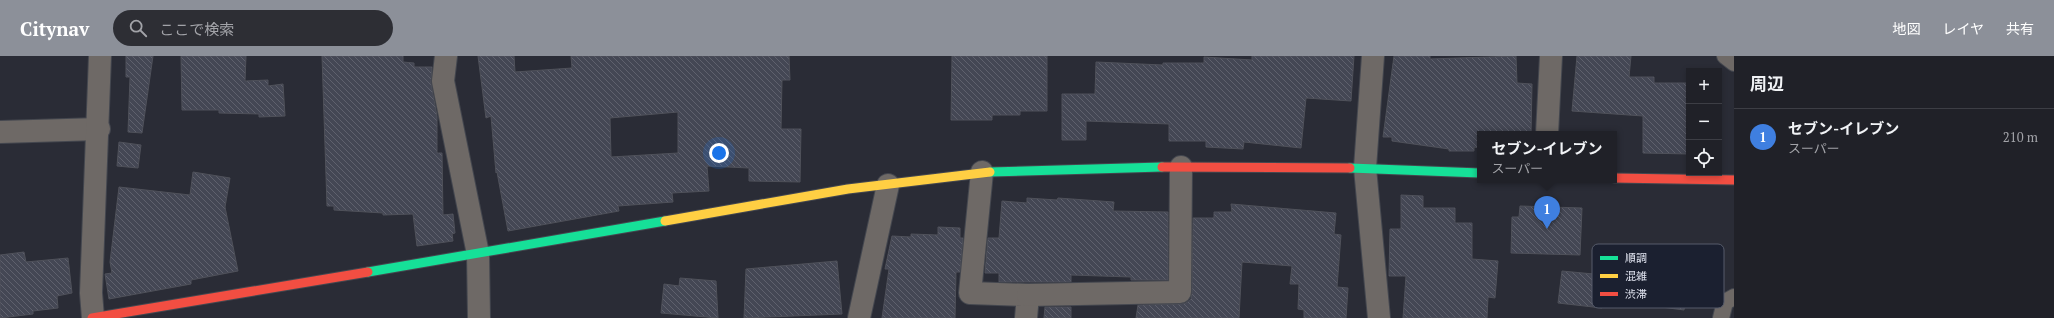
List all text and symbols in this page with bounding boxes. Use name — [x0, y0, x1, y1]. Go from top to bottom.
search box — [113, 10, 393, 46]
text: Citynav — [20, 16, 89, 41]
icon: search — [127, 17, 149, 39]
text: ここで検索 — [159, 19, 234, 39]
text: 地図 — [1892, 19, 1920, 38]
text: レイヤ — [1942, 19, 1984, 38]
text: 共有 — [2006, 19, 2034, 38]
map controls — [1686, 68, 1722, 176]
button: + — [1686, 68, 1722, 104]
text: 周辺 — [1750, 72, 1784, 95]
button: − — [1686, 104, 1722, 140]
text: セブン-イレブン — [1788, 118, 1899, 138]
text: 1 — [1759, 128, 1767, 146]
text: 210 m — [2003, 128, 2038, 146]
popup — [1477, 131, 1617, 183]
text: セブン-イレブン — [1491, 138, 1603, 158]
text: スーパー — [1788, 139, 1840, 157]
button: locate — [1686, 140, 1722, 176]
your location — [709, 143, 729, 163]
text: スーパー — [1491, 159, 1543, 177]
pin: 1 — [1534, 196, 1560, 229]
legend — [1592, 244, 1724, 308]
text: 順調 — [1625, 251, 1647, 265]
text: 混雑 — [1625, 269, 1647, 283]
text: 渋滞 — [1625, 287, 1647, 301]

